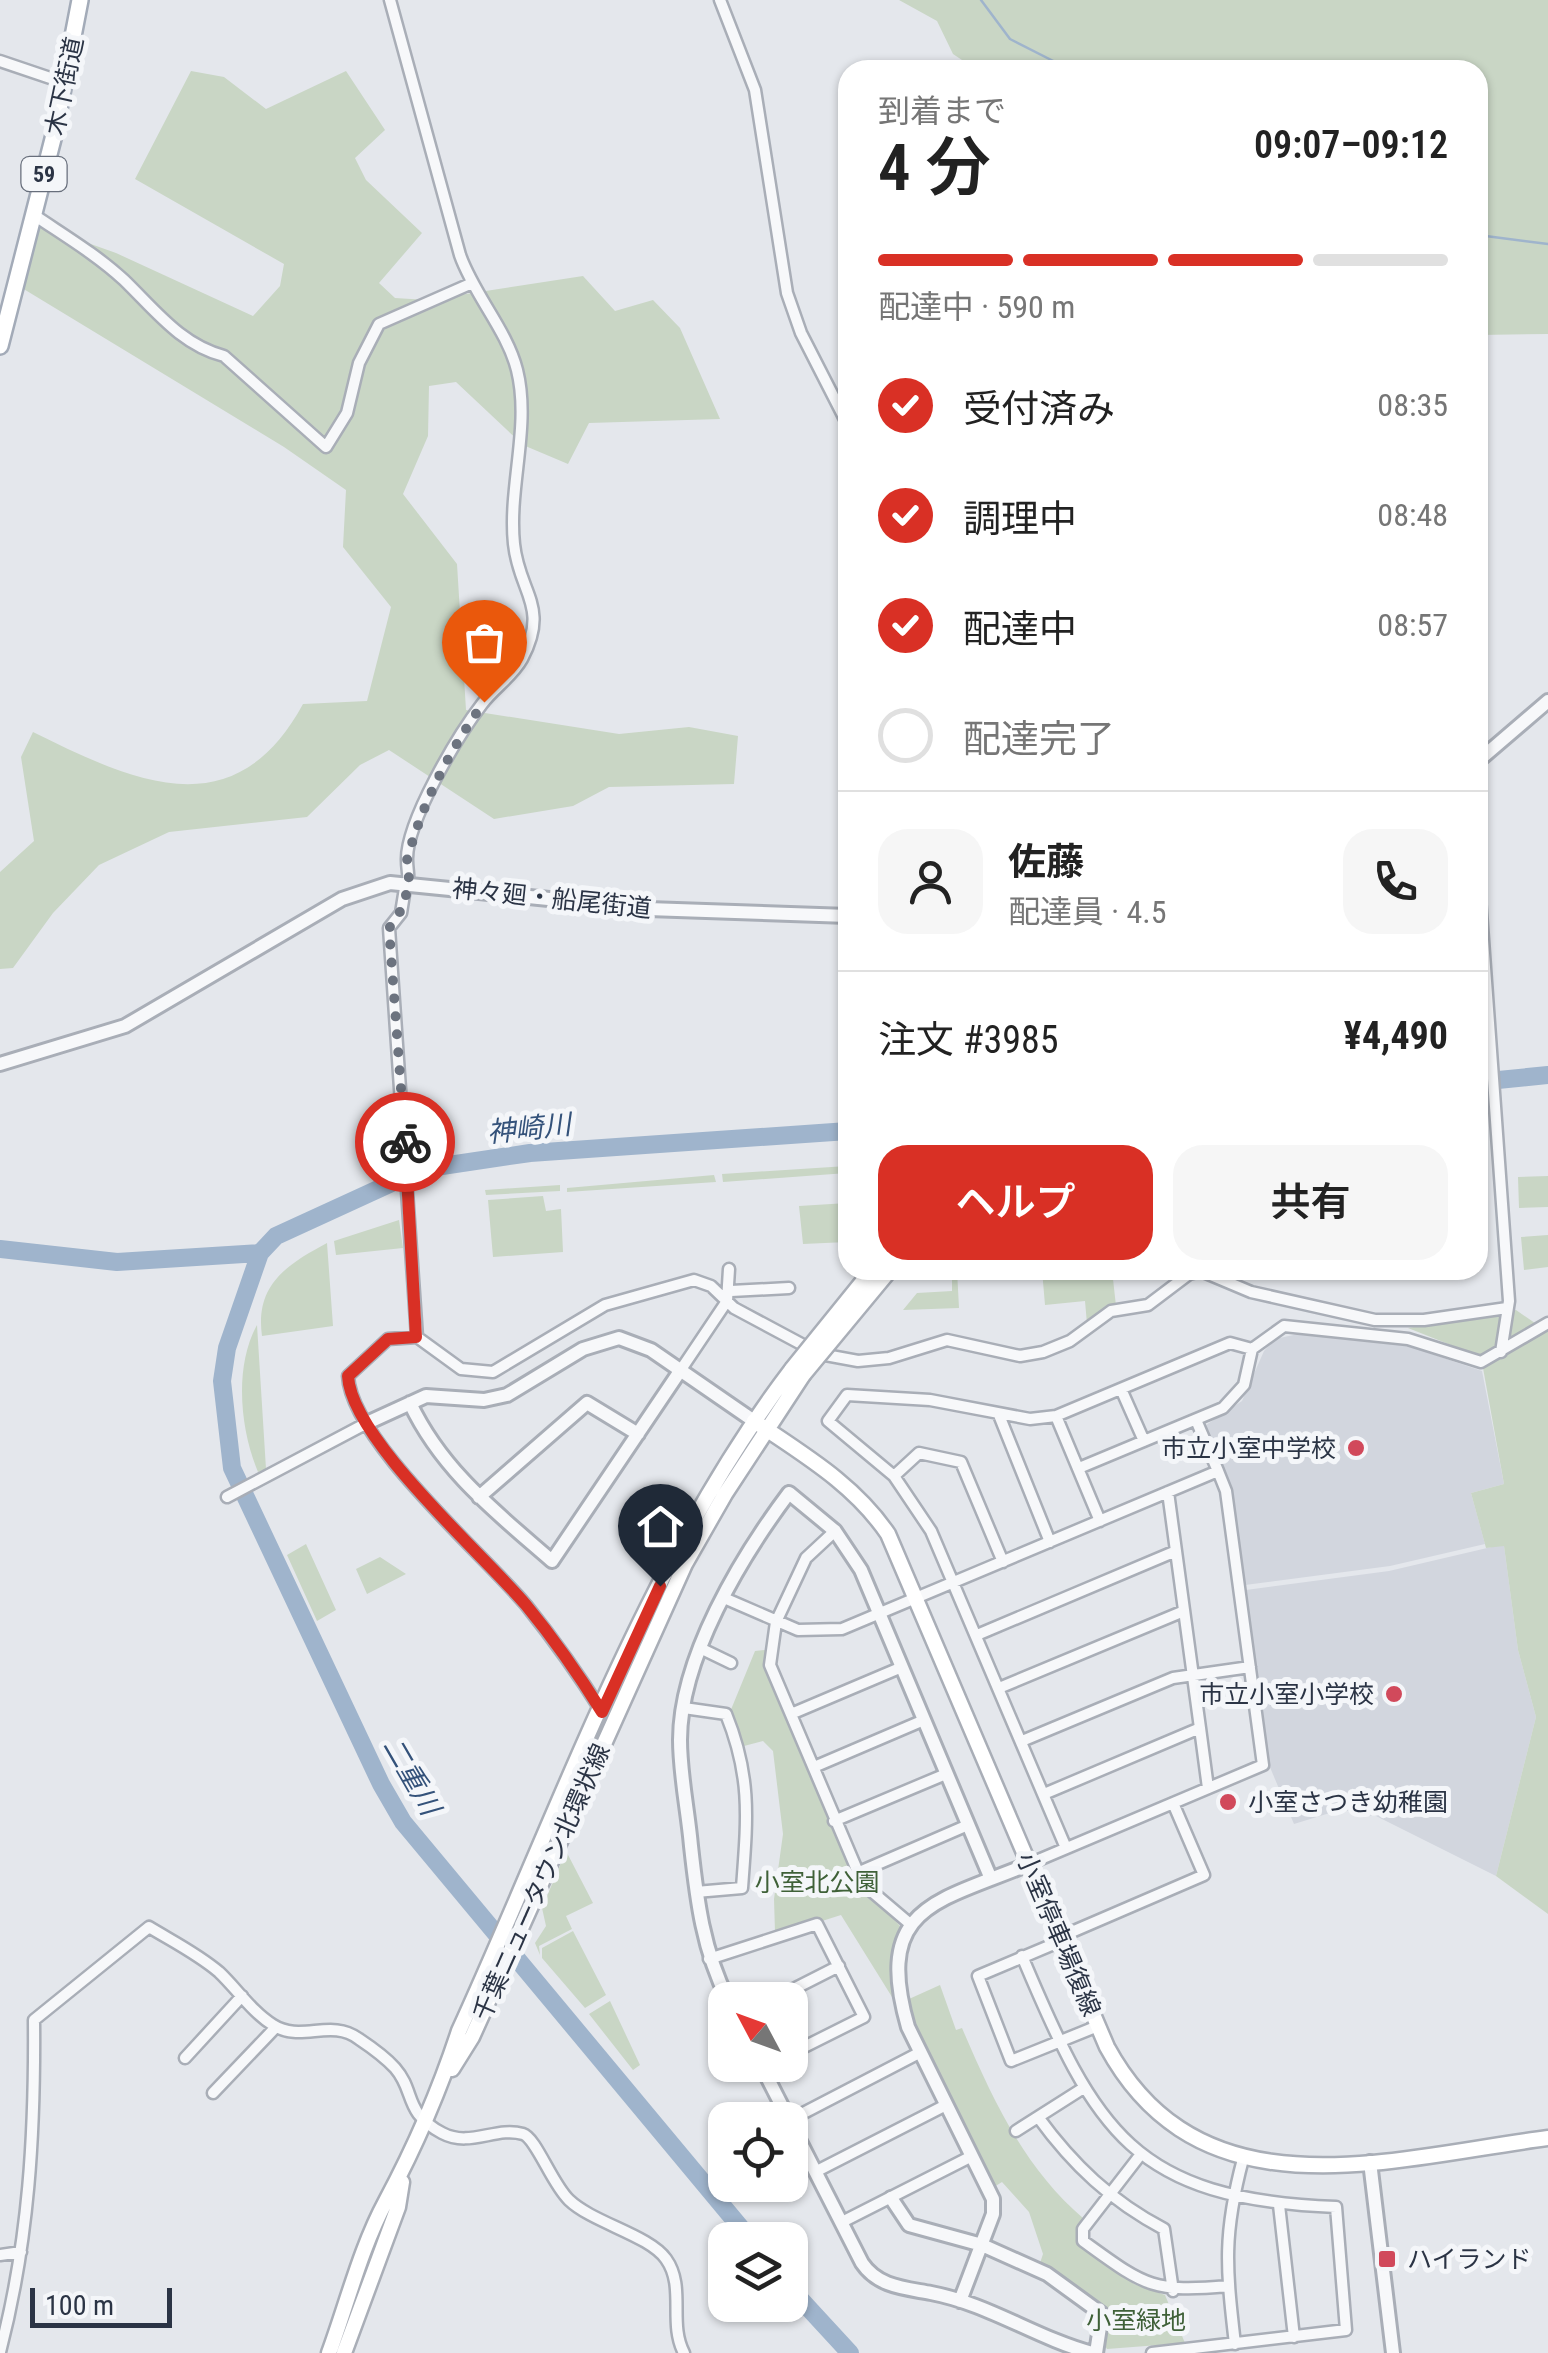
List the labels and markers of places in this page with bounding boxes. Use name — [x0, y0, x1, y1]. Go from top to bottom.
pin — [442, 600, 527, 703]
place label: 市立小室中学校 — [1161, 1434, 1336, 1463]
marker: 市立小室中学校 — [1345, 1437, 1367, 1459]
pin — [618, 1484, 703, 1587]
place label: 市立小室小学校 — [1199, 1680, 1374, 1709]
marker: 市立小室小学校 — [1383, 1683, 1405, 1705]
place label: 小室さつき幼稚園 — [1248, 1788, 1448, 1817]
marker: 小室さつき幼稚園 — [1217, 1791, 1239, 1813]
place label: ハイランド — [1407, 2245, 1532, 2274]
marker: ハイランド — [1376, 2248, 1398, 2270]

